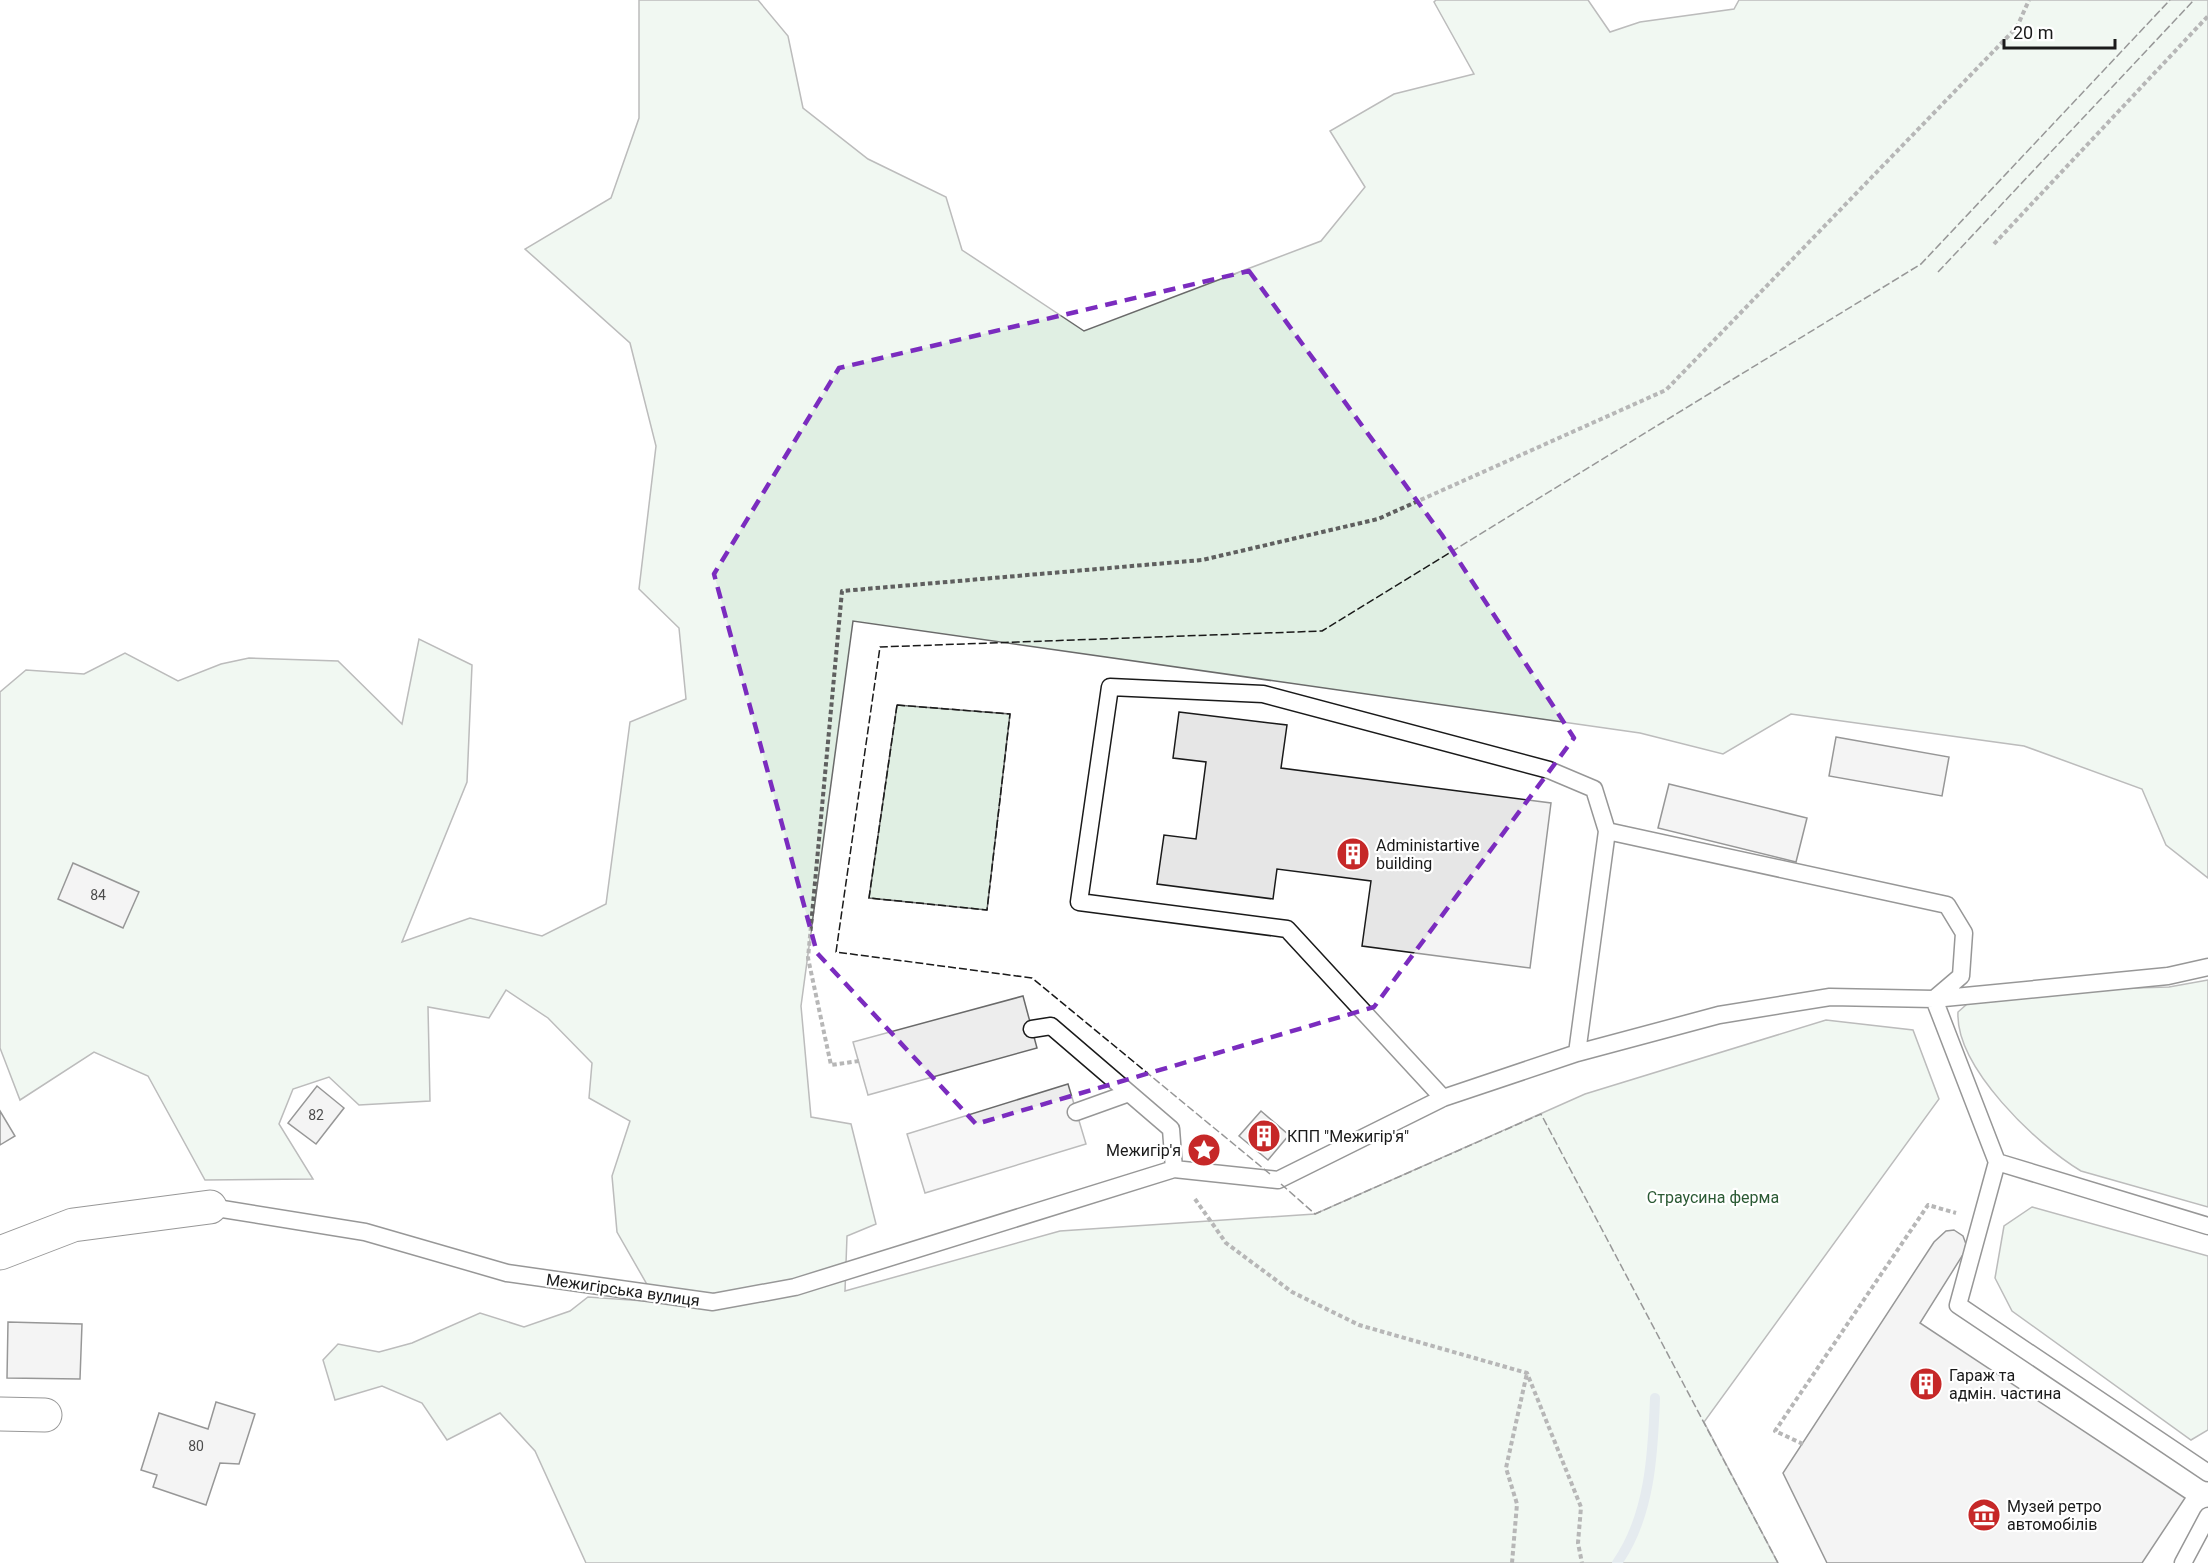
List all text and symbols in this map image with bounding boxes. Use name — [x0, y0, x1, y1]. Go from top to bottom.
scale bar — [2004, 12, 2115, 50]
text: 20 m — [2013, 22, 2053, 43]
building icon: Administartive building — [1335, 836, 1371, 872]
place label: Administartive building — [1376, 836, 1479, 873]
house number: 84 — [90, 887, 106, 903]
house number: 82 — [308, 1107, 324, 1123]
building icon: КПП "Межигір'я" — [1246, 1118, 1282, 1154]
place label: КПП "Межигір'я" — [1287, 1127, 1409, 1146]
place icon: Межигір'я — [1186, 1132, 1222, 1168]
place label: Межигір'я — [1106, 1141, 1181, 1160]
park label: Страусина ферма — [1647, 1188, 1779, 1207]
street label: Межигірська вулиця — [545, 1270, 701, 1310]
building icon: Гараж та адмін. частина — [1908, 1366, 1944, 1402]
place label: Гараж та адмін. частина — [1949, 1366, 2061, 1403]
house number: 80 — [188, 1438, 204, 1454]
museum icon: Музей ретро автомобілів — [1966, 1497, 2002, 1533]
place label: Музей ретро автомобілів — [2007, 1497, 2102, 1534]

